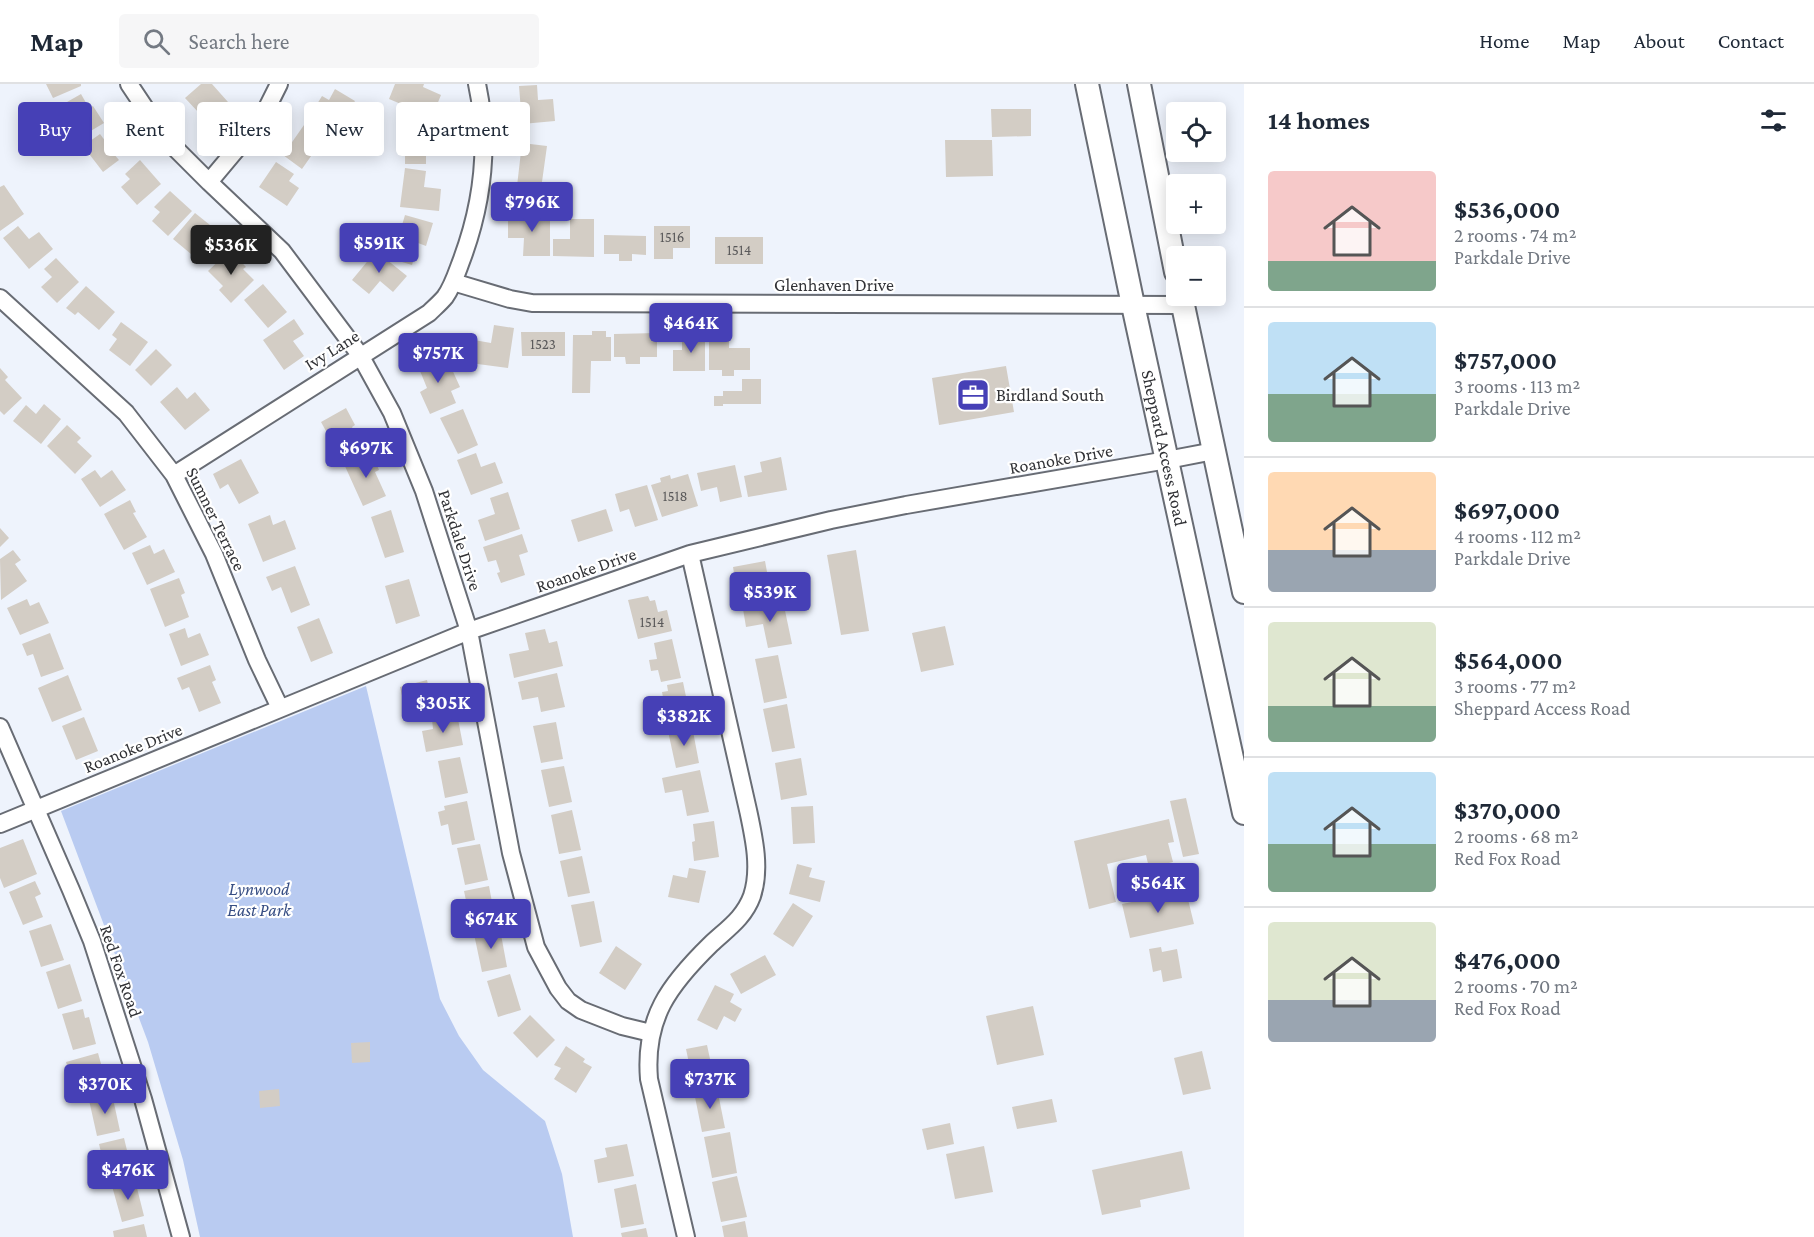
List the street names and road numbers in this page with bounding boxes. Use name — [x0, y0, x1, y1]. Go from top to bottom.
street label: Glenhaven Drive — [774, 275, 894, 295]
street label: Ivy Lane — [301, 325, 363, 375]
street label: Sheppard Access Road — [1137, 368, 1191, 528]
street label: Roanoke Drive — [1008, 440, 1114, 478]
street label: Sumner Terrace — [182, 464, 250, 574]
street label: Parkdale Drive — [434, 487, 486, 593]
street label: Roanoke Drive — [533, 544, 639, 596]
street label: Roanoke Drive — [81, 719, 185, 777]
street label: Red Fox Road — [96, 922, 146, 1020]

